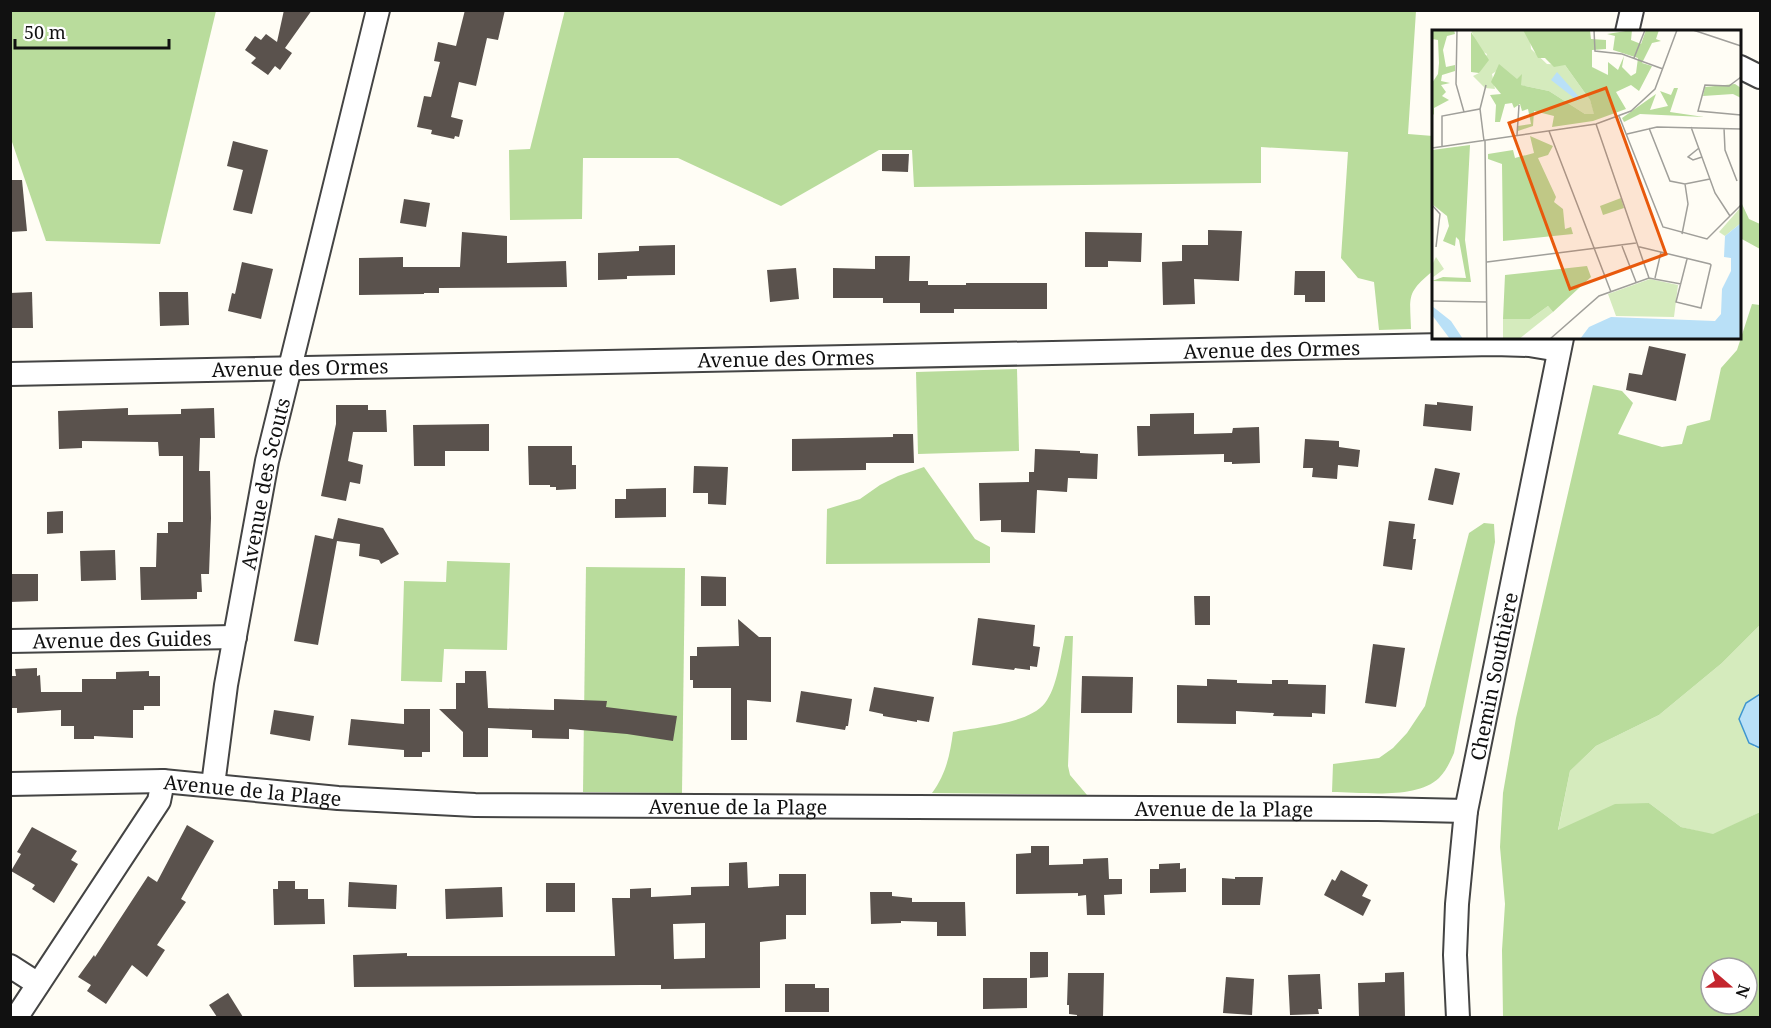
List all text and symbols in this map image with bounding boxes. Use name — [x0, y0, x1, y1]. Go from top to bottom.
scale bar — [15, 12, 170, 50]
text: 50 m — [24, 20, 66, 44]
inset map — [1432, 30, 1741, 339]
street label: Avenue des Ormes — [1183, 334, 1360, 364]
street label: Avenue des Ormes — [697, 343, 875, 373]
street label: Avenue des Ormes — [211, 352, 389, 383]
street label: Avenue des Scouts — [234, 395, 296, 572]
street label: Chemin Southière — [1463, 590, 1524, 763]
street label: Avenue des Guides — [32, 624, 212, 654]
street label: Avenue de la Plage — [162, 768, 343, 812]
street label: Avenue de la Plage — [649, 792, 827, 820]
street label: Avenue de la Plage — [1135, 794, 1313, 822]
north arrow — [1699, 956, 1759, 1016]
text: N — [1730, 981, 1756, 1001]

